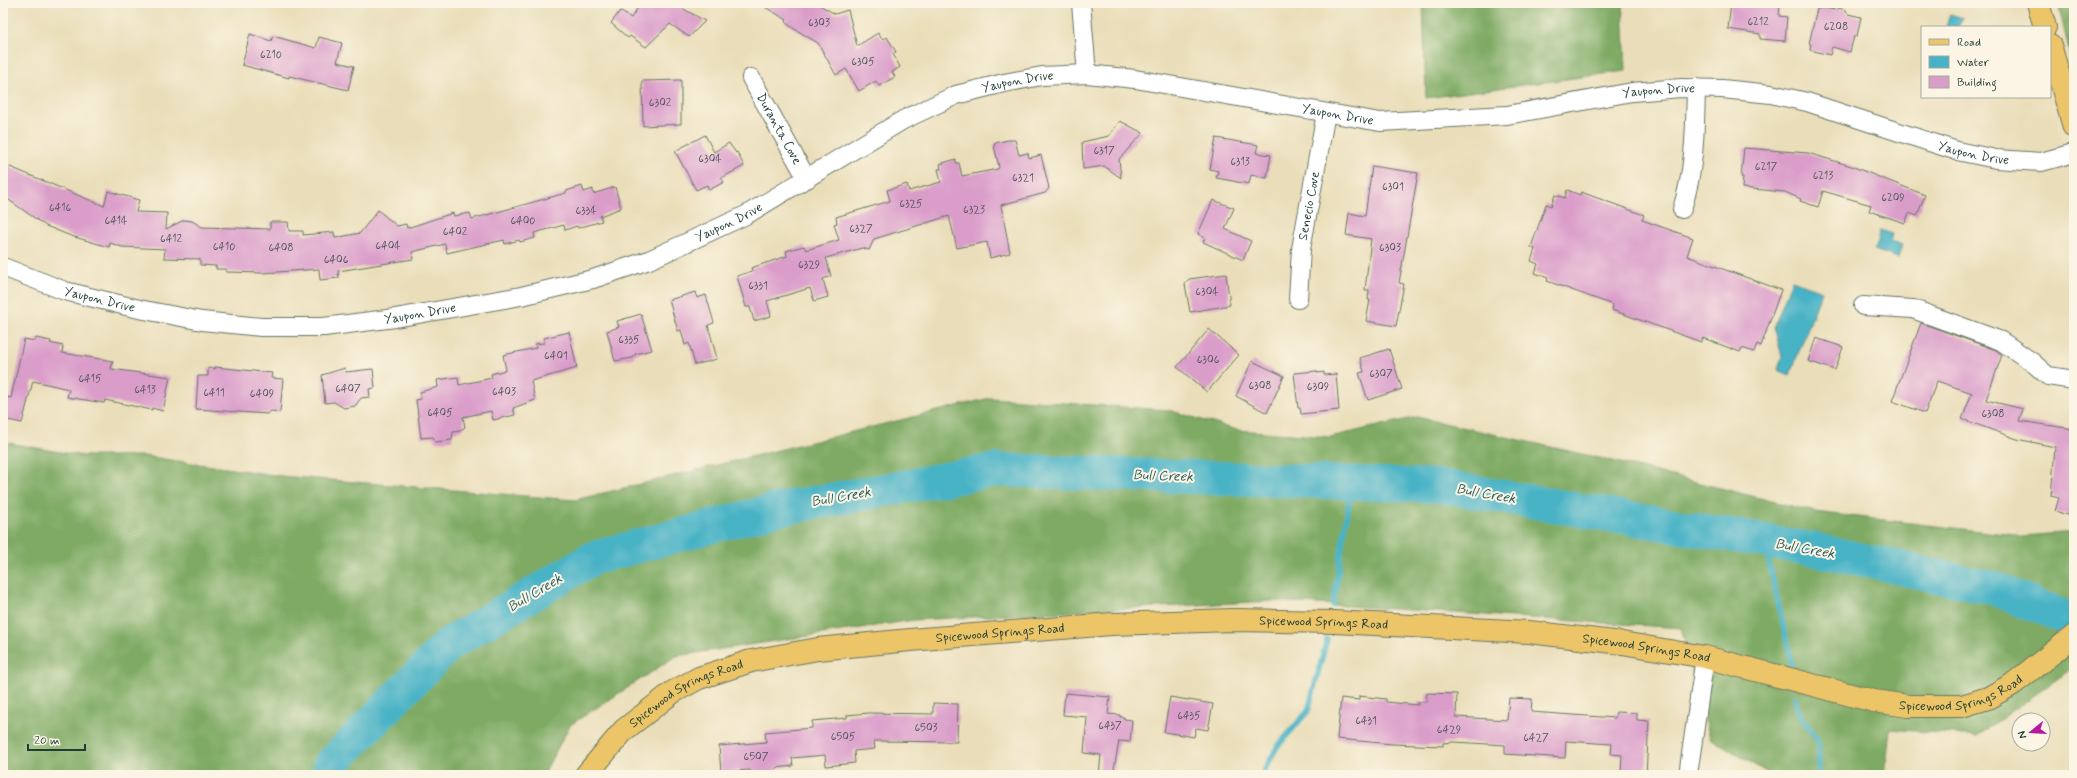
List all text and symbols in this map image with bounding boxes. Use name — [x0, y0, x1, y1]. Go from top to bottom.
house number: 6212 — [1747, 15, 1769, 29]
house number: 6303 — [808, 16, 830, 30]
house number: 6208 — [1824, 20, 1848, 34]
legend — [1921, 26, 2051, 98]
text: Road — [1957, 35, 1981, 51]
house number: 6210 — [260, 48, 282, 62]
house number: 6305 — [851, 55, 875, 69]
text: Water — [1957, 55, 1989, 71]
street label: Yaupon Drive — [980, 67, 1054, 97]
text: Building — [1957, 75, 1997, 92]
street label: Yaupon Drive — [1621, 79, 1695, 102]
street label: Duranta Cove — [752, 90, 806, 167]
house number: 6302 — [649, 96, 672, 110]
street label: Yaupon Drive — [1300, 100, 1375, 129]
street label: Yaupon Drive — [1936, 137, 2010, 168]
house number: 6317 — [1093, 144, 1115, 158]
house number: 6304 — [698, 152, 722, 166]
house number: 6313 — [1230, 155, 1250, 169]
house number: 6217 — [1755, 160, 1778, 174]
house number: 6213 — [1813, 169, 1833, 183]
street label: Senecio Cove — [1294, 170, 1324, 242]
house number: 6321 — [1012, 171, 1034, 185]
house number: 6301 — [1382, 180, 1404, 194]
house number: 6209 — [1881, 191, 1905, 205]
house number: 6325 — [899, 197, 923, 211]
street label: Yaupon Drive — [693, 198, 766, 246]
house number: 6416 — [49, 201, 71, 215]
house number: 6323 — [963, 203, 985, 217]
house number: 6334 — [575, 204, 597, 218]
house number: 6414 — [105, 214, 128, 228]
house number: 6400 — [510, 214, 536, 228]
house number: 6327 — [849, 222, 873, 236]
house number: 6402 — [443, 225, 468, 239]
house number: 6412 — [160, 232, 183, 246]
house number: 6404 — [375, 239, 401, 253]
house number: 6410 — [213, 240, 235, 254]
house number: 6408 — [268, 241, 294, 255]
house number: 6303 — [1379, 241, 1401, 255]
house number: 6406 — [324, 253, 349, 267]
house number: 6329 — [798, 258, 820, 272]
house number: 6331 — [748, 279, 768, 293]
street label: Yaupon Drive — [62, 283, 137, 316]
house number: 6304 — [1195, 285, 1219, 299]
street label: Yaupon Drive — [383, 299, 457, 328]
house number: 6335 — [618, 333, 640, 347]
house number: 6401 — [544, 349, 568, 363]
house number: 6306 — [1197, 353, 1220, 367]
house number: 6307 — [1369, 367, 1393, 381]
house number: 6415 — [78, 372, 102, 386]
house number: 6308 — [1248, 379, 1272, 393]
house number: 6309 — [1307, 380, 1329, 394]
house number: 6407 — [335, 382, 361, 396]
house number: 6413 — [134, 383, 156, 397]
house number: 6403 — [492, 385, 516, 399]
house number: 6411 — [203, 386, 225, 400]
house number: 6409 — [250, 387, 274, 401]
house number: 6405 — [427, 406, 453, 420]
house number: 6308 — [1981, 407, 2005, 421]
water label: Bull Creek — [1133, 466, 1193, 486]
water label: Bull Creek — [1455, 480, 1517, 508]
water label: Bull Creek — [810, 483, 872, 511]
water label: Bull Creek — [1774, 535, 1836, 563]
water label: Bull Creek — [505, 570, 565, 616]
street label: Spicewood Springs Road — [1259, 612, 1389, 633]
street label: Spicewood Springs Road — [935, 619, 1065, 646]
street label: Spicewood Springs Road — [1581, 630, 1712, 667]
street label: Spicewood Springs Road — [626, 656, 745, 731]
street label: Spicewood Springs Road — [1898, 671, 2026, 715]
house number: 6435 — [1177, 709, 1201, 723]
north arrow — [2011, 712, 2051, 752]
house number: 6431 — [1355, 714, 1377, 728]
house number: 6437 — [1098, 719, 1122, 733]
house number: 6503 — [914, 721, 938, 735]
house number: 6429 — [1437, 723, 1461, 737]
scale bar — [28, 726, 85, 752]
text: N — [2015, 729, 2030, 740]
house number: 6505 — [831, 730, 856, 744]
house number: 6427 — [1523, 731, 1549, 745]
text: 20 m — [34, 733, 60, 749]
house number: 6507 — [744, 750, 769, 764]

